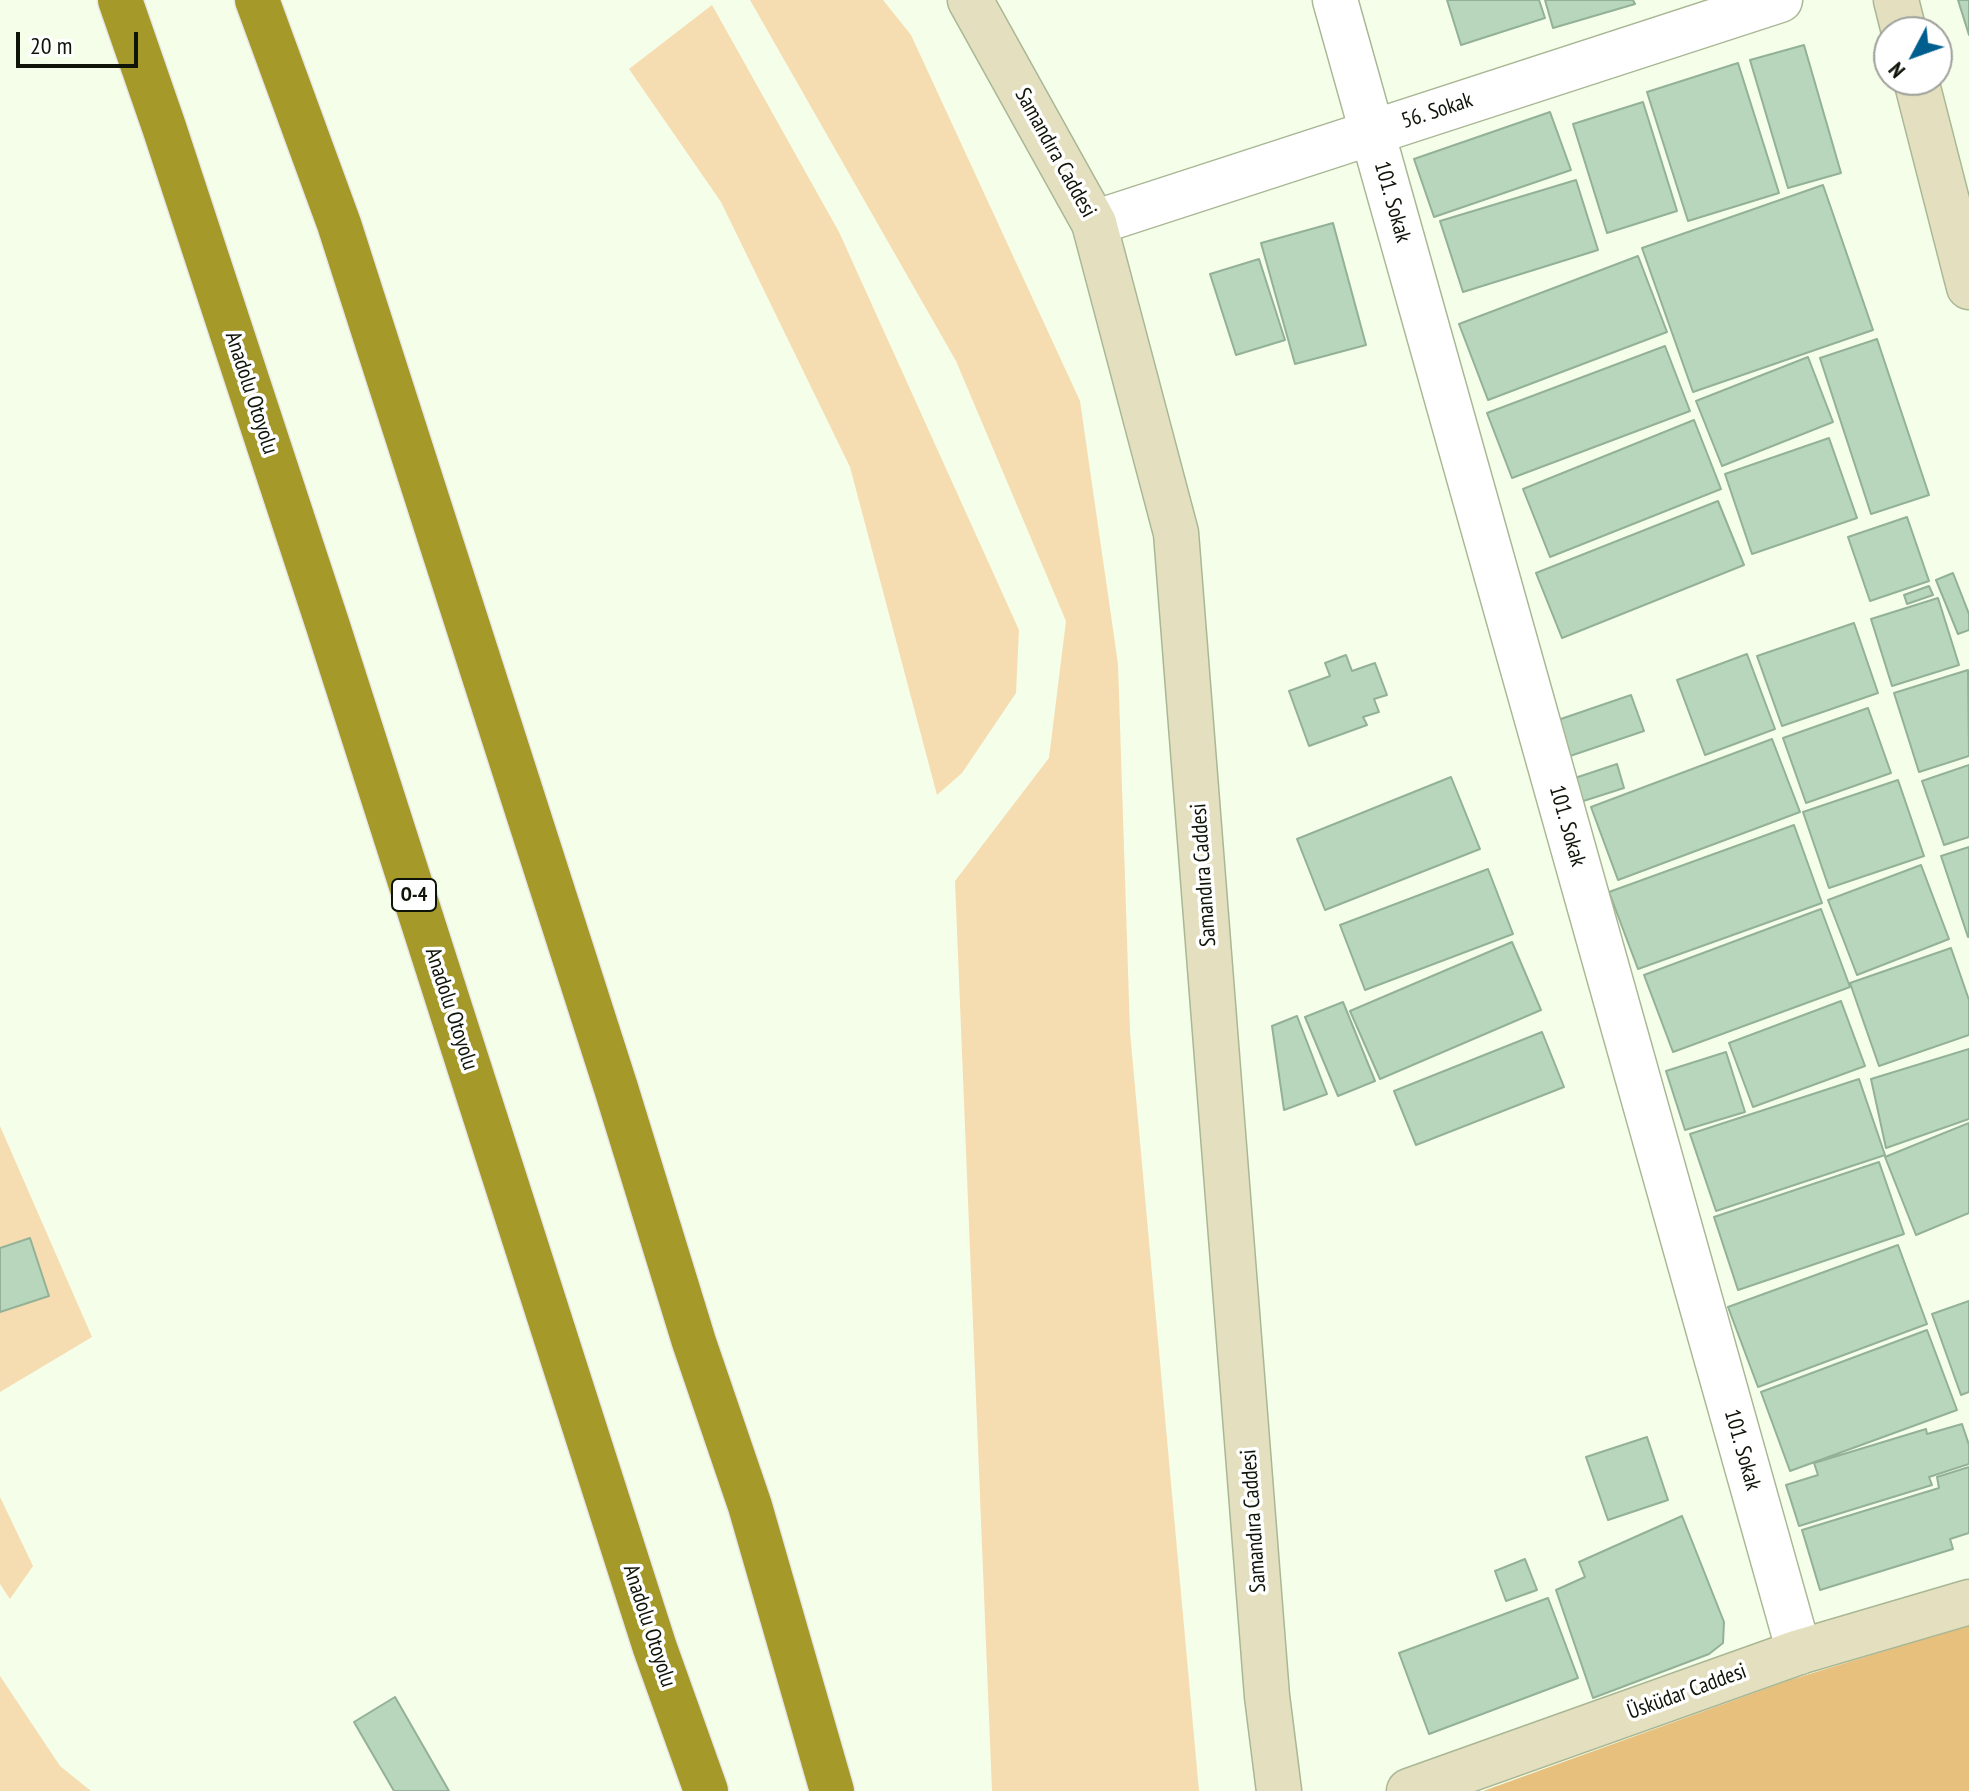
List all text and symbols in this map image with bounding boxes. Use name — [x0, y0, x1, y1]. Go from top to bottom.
scale bar — [20, 16, 142, 66]
north arrow — [1873, 16, 1953, 96]
text: 20 m — [30, 30, 72, 61]
text: N — [1882, 57, 1911, 84]
street label: Samandıra Caddesi — [1009, 84, 1101, 222]
street label: 56. Sokak — [1398, 87, 1476, 135]
street label: 101. Sokak — [1368, 158, 1416, 246]
street label: Anadolu Otoyolu — [219, 329, 283, 457]
street label: 101. Sokak — [1543, 782, 1591, 870]
street label: Samandıra Caddesi — [1186, 802, 1222, 948]
road number: O-4 — [392, 879, 436, 911]
street label: Anadolu Otoyolu — [419, 945, 483, 1073]
street label: 101. Sokak — [1718, 1406, 1766, 1494]
street label: Samandıra Caddesi — [1236, 1448, 1272, 1594]
street label: Anadolu Otoyolu — [617, 1562, 681, 1690]
street label: Üsküdar Caddesi — [1624, 1658, 1750, 1726]

